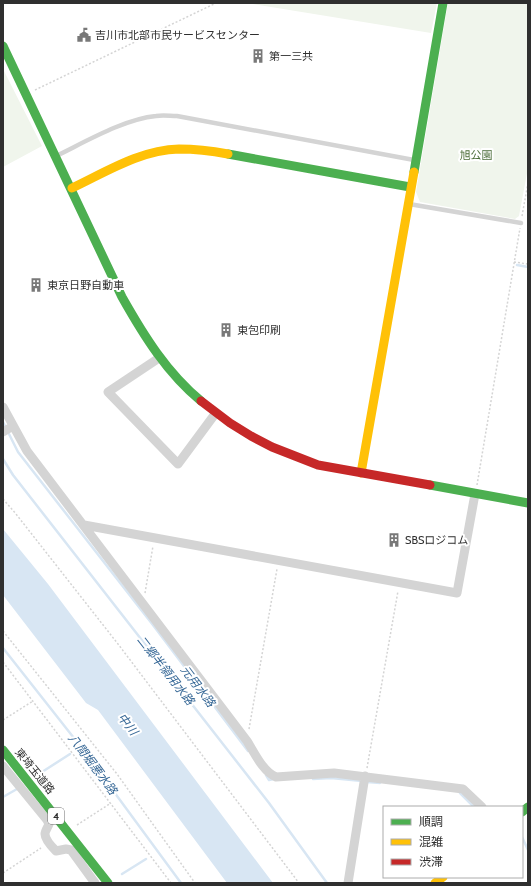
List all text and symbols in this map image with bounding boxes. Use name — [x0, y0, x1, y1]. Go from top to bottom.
public building icon: 吉川市北部市民サービスセンター — [76, 27, 92, 43]
place label: 吉川市北部市民サービスセンター — [95, 28, 260, 42]
building icon: 第一三共 — [250, 48, 266, 64]
place label: 第一三共 — [269, 49, 313, 63]
park label: 旭公園 — [460, 148, 493, 162]
building icon: 東京日野自動車 — [28, 277, 44, 293]
place label: 東京日野自動車 — [47, 278, 124, 292]
building icon: 東包印刷 — [218, 322, 234, 338]
place label: 東包印刷 — [237, 323, 281, 337]
building icon: SBSロジコム — [386, 532, 402, 548]
place label: SBSロジコム — [405, 533, 468, 547]
water label: 二郷半領用水路 — [134, 632, 198, 708]
water label: 元用水路 — [178, 662, 219, 710]
water label: 中川 — [115, 710, 143, 740]
water label: 八間堀悪水路 — [65, 731, 121, 798]
street label: 東埼玉道路 — [12, 745, 58, 797]
legend — [383, 806, 523, 878]
road number: 4 — [48, 808, 64, 824]
text: 順調 — [419, 814, 443, 829]
text: 混雑 — [419, 834, 443, 849]
text: 渋滞 — [419, 854, 443, 869]

